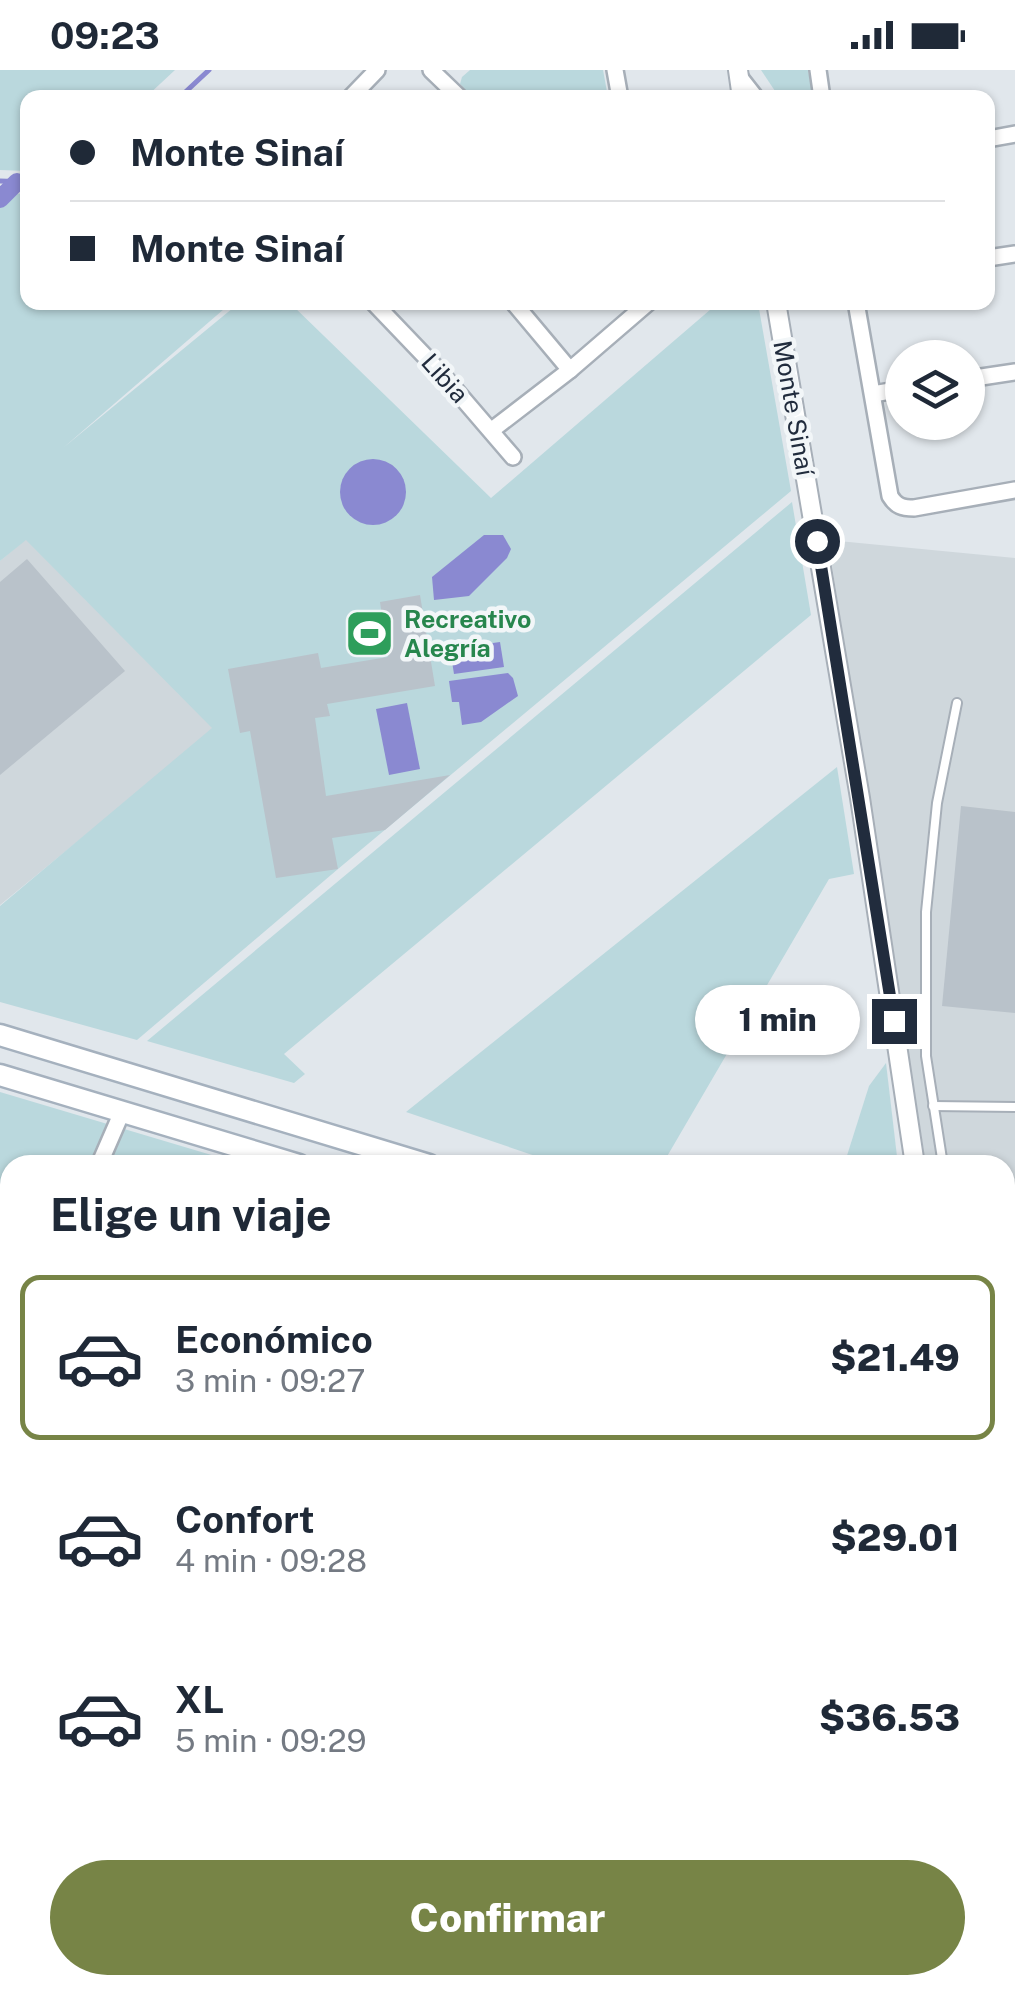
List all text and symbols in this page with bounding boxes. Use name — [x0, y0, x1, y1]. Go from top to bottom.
text: 09:23 — [50, 13, 160, 58]
text: Monte Sinaí — [130, 130, 344, 175]
text: Monte Sinaí — [130, 226, 344, 271]
street label: Monte Sinaí — [767, 338, 821, 479]
map controls — [885, 340, 985, 440]
button: layers — [885, 340, 985, 440]
street label: Libia — [415, 347, 475, 409]
route start — [795, 519, 840, 564]
place label: Recreativo Alegría — [404, 604, 531, 663]
sports icon: Recreativo Alegría — [343, 607, 395, 659]
callout: 1 min — [694, 986, 859, 1056]
route end — [872, 999, 917, 1044]
text: 1 min — [738, 1001, 817, 1038]
text: Elige un viaje — [50, 1188, 332, 1241]
icon: car — [55, 1313, 145, 1403]
text: Económico — [175, 1317, 373, 1362]
text: $21.49 — [830, 1335, 960, 1380]
text: 3 min · 09:27 — [175, 1362, 365, 1399]
icon: car — [55, 1493, 145, 1583]
text: Confort — [175, 1497, 315, 1542]
text: $29.01 — [831, 1515, 960, 1560]
text: 4 min · 09:28 — [175, 1542, 367, 1579]
icon: car — [55, 1673, 145, 1763]
text: XL — [175, 1677, 224, 1722]
text: $36.53 — [819, 1695, 960, 1740]
text: 5 min · 09:29 — [175, 1722, 367, 1759]
button: Confirmar — [50, 1860, 965, 1975]

